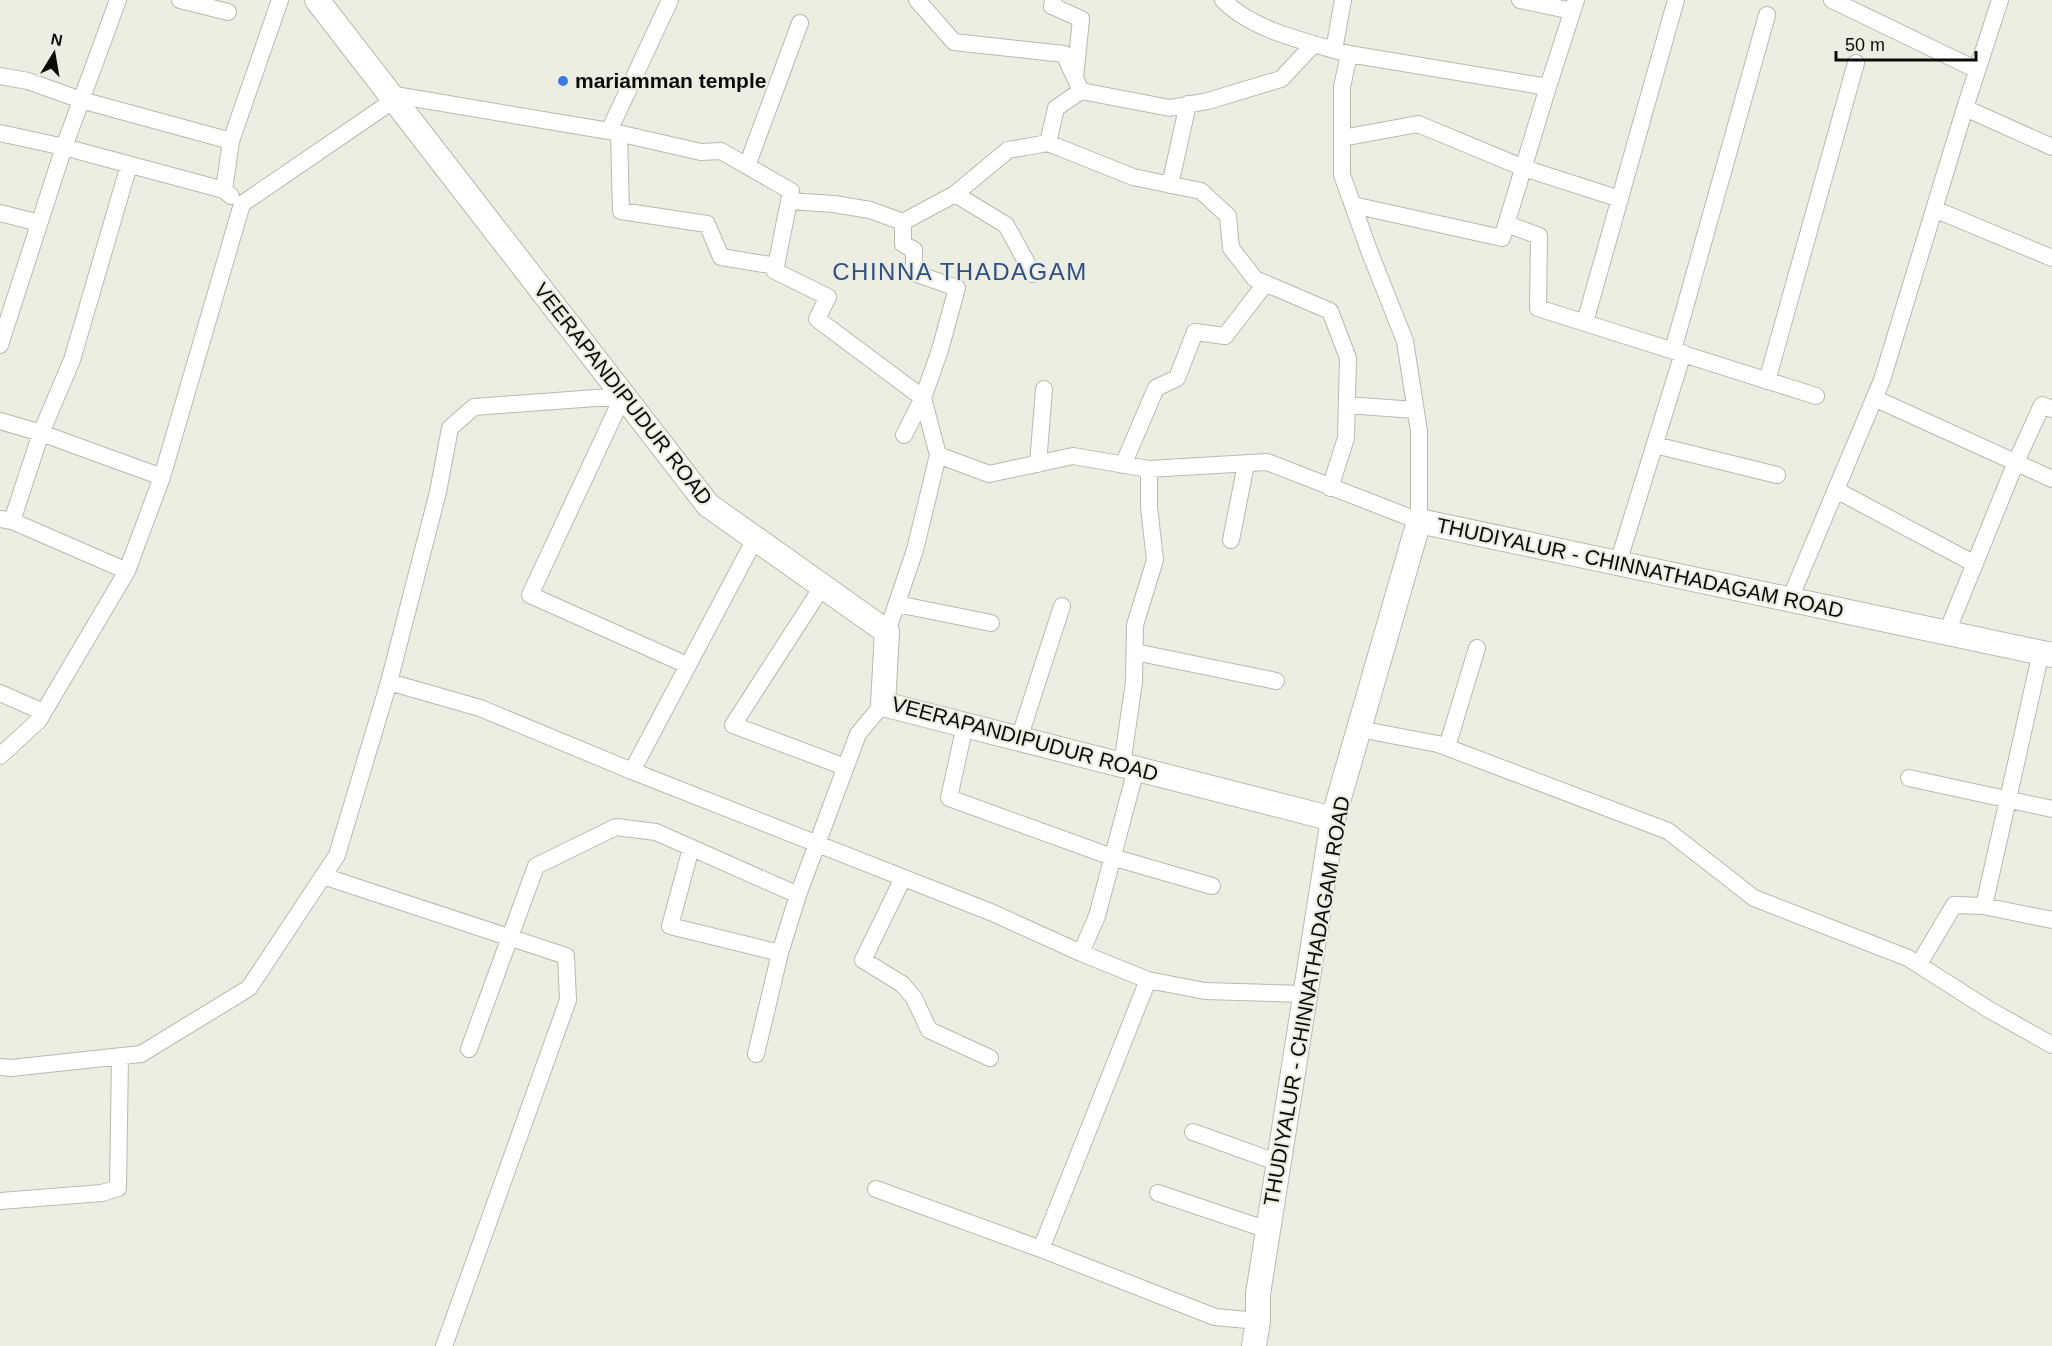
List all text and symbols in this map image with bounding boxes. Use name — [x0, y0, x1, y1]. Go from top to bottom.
north arrow — [24, 24, 84, 84]
scale bar — [1836, 24, 1976, 62]
text: N — [49, 30, 64, 49]
text: 50 m — [1845, 35, 1885, 55]
place label: mariamman temple — [575, 69, 766, 92]
marker: mariamman temple — [556, 74, 570, 88]
district label: CHINNA THADAGAM — [832, 258, 1088, 285]
street label: VEERAPANDIPUDUR ROAD — [530, 278, 717, 509]
street label: THUDIYALUR - CHINNATHADAGAM ROAD — [1434, 513, 1846, 622]
street label: VEERAPANDIPUDUR ROAD — [889, 692, 1161, 785]
street label: THUDIYALUR - CHINNATHADAGAM ROAD — [1259, 794, 1354, 1208]

